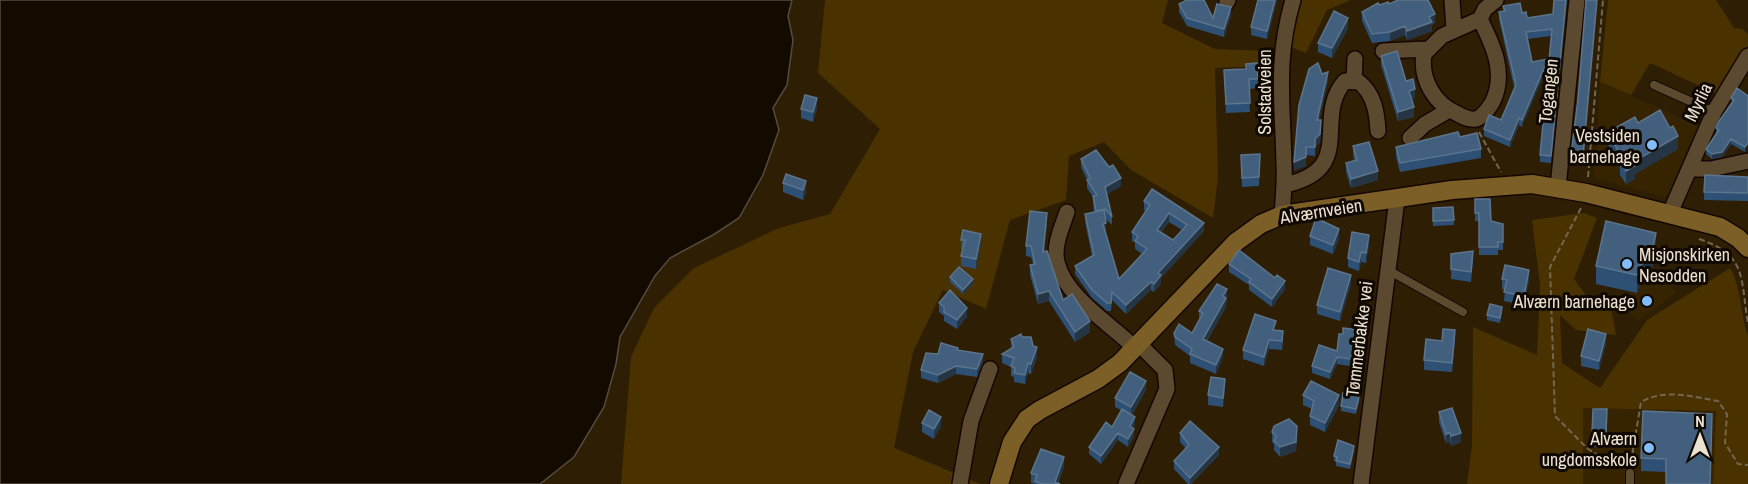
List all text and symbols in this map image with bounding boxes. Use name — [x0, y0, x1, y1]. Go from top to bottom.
street label: Solstadveien — [1252, 49, 1277, 135]
street label: Togangen — [1532, 57, 1564, 125]
street label: Myrlia — [1678, 78, 1718, 126]
place label: Vestsiden barnehage — [1569, 123, 1640, 169]
marker: Vestsiden barnehage — [1645, 138, 1659, 152]
street label: Alværnveien — [1277, 192, 1364, 230]
place label: Misjonskirken Nesodden — [1639, 242, 1730, 288]
marker: Misjonskirken Nesodden — [1620, 257, 1634, 271]
street label: Tømmerbakke vei — [1339, 280, 1379, 398]
place label: Alværn barnehage — [1513, 289, 1635, 314]
marker: Alværn barnehage — [1640, 294, 1654, 308]
north arrow — [1670, 406, 1730, 466]
text: N — [1695, 410, 1705, 432]
place label: Alværn ungdomsskole — [1542, 426, 1637, 472]
marker: Alværn ungdomsskole — [1642, 441, 1656, 455]

